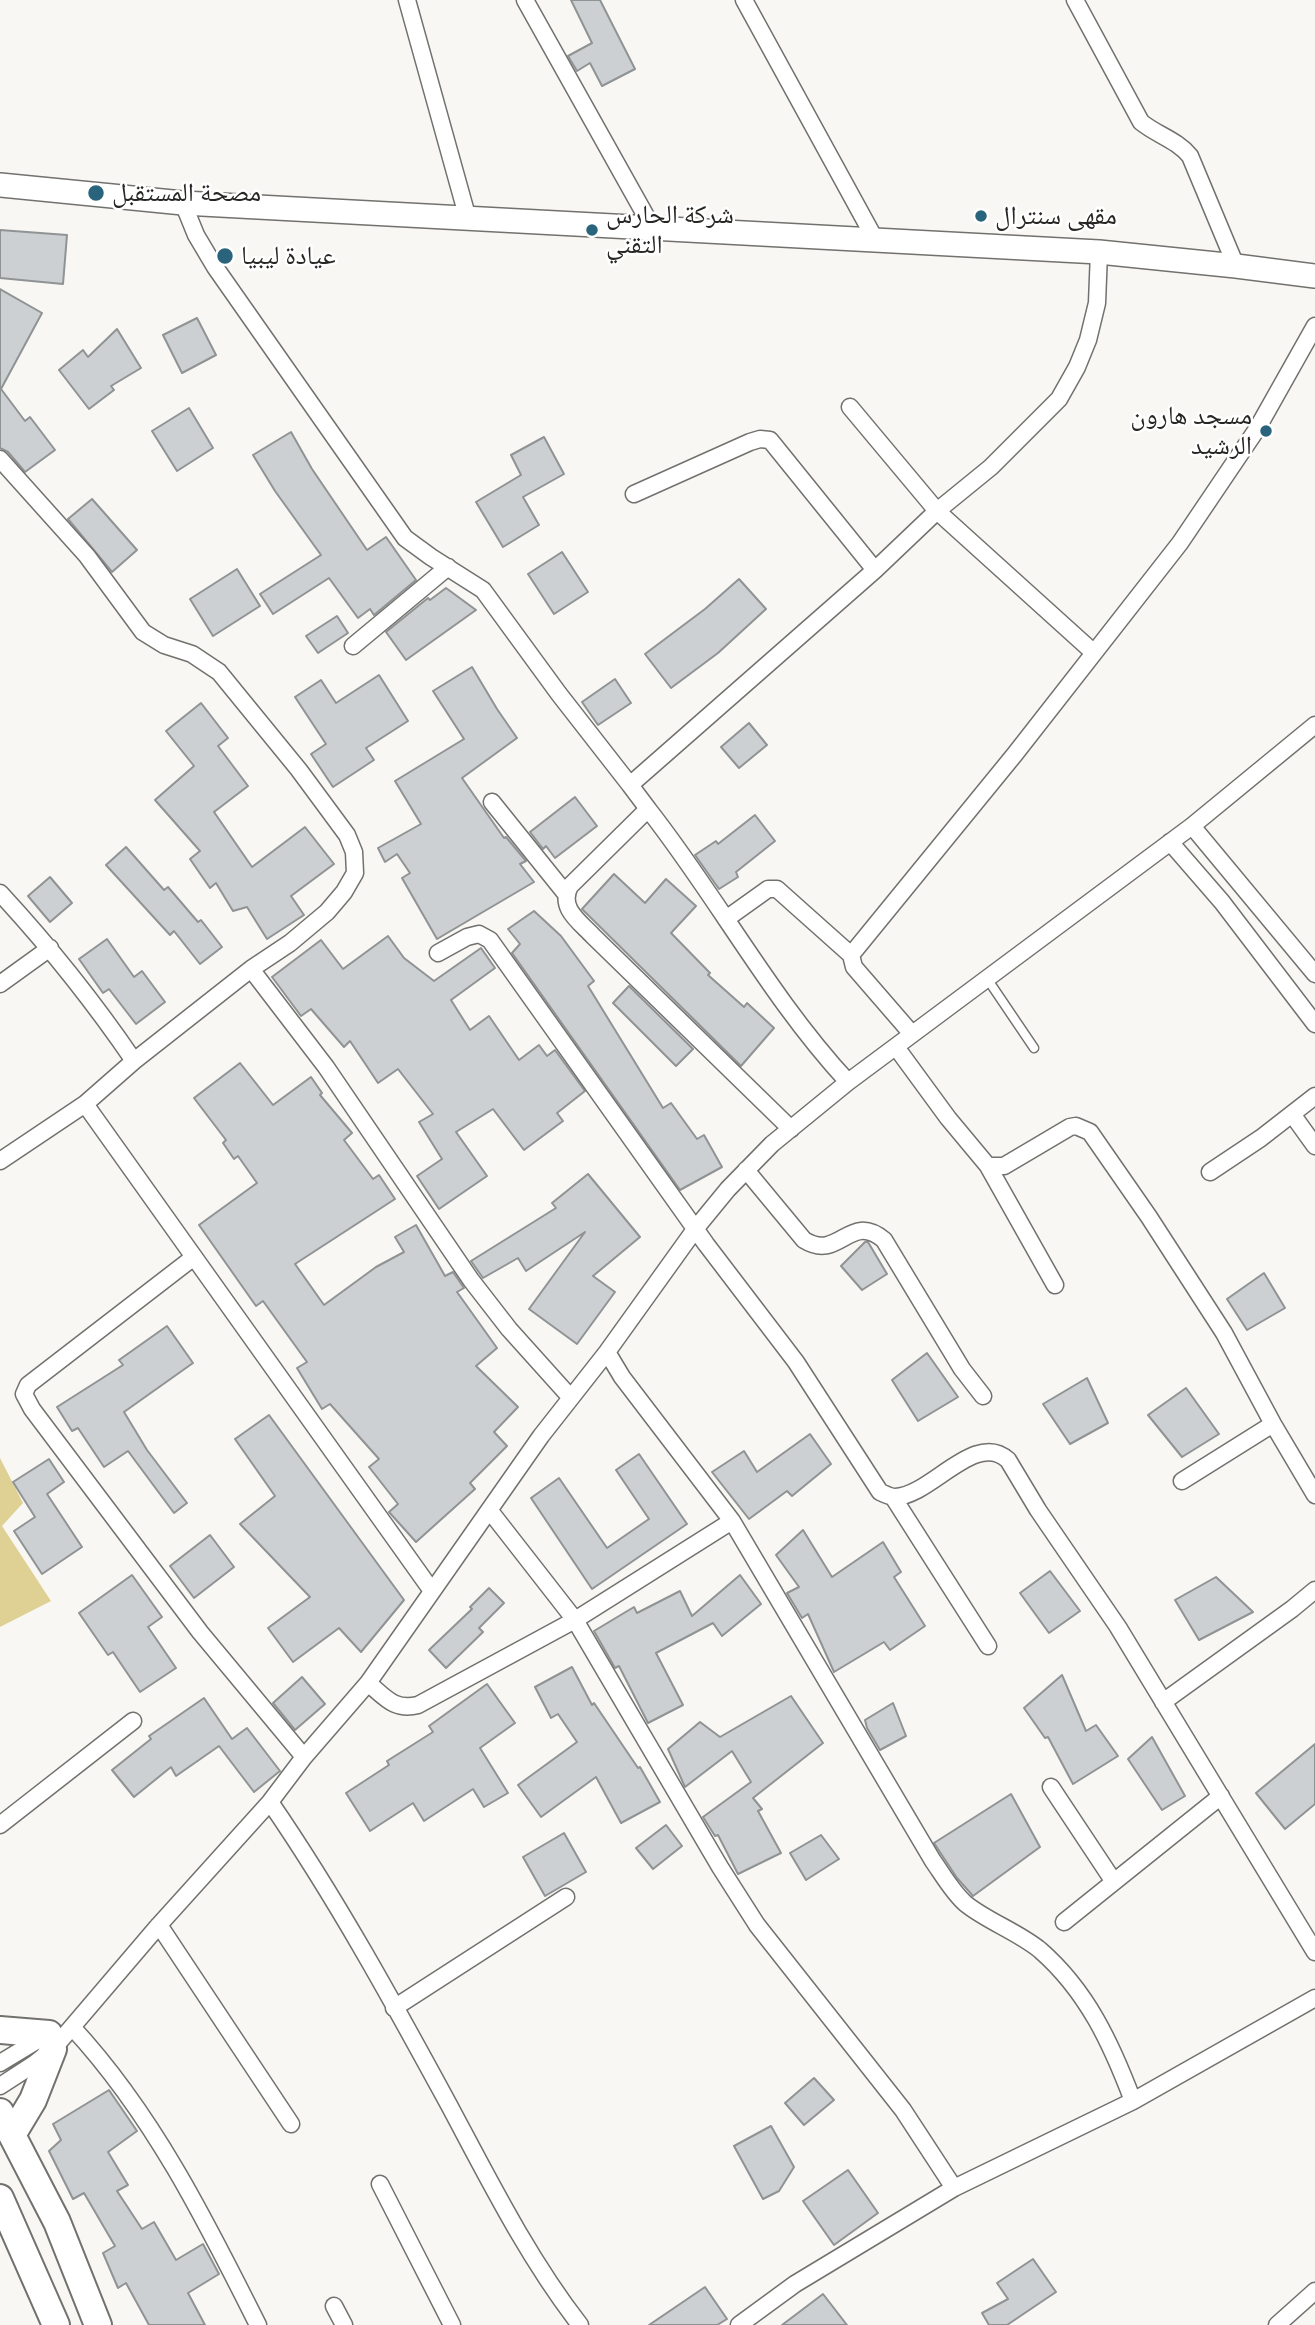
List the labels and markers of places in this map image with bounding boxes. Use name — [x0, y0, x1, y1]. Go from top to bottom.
place label: مصحة المستقبل — [112, 177, 261, 209]
marker: مصحة المستقبل — [86, 183, 106, 203]
place label: شركة الحارس التقني — [606, 199, 734, 260]
place label: مقهى سنترال — [995, 200, 1117, 232]
marker: مقهى سنترال — [973, 208, 989, 224]
marker: شركة الحارس التقني — [584, 222, 600, 238]
place label: عيادة ليبيا — [241, 240, 336, 272]
marker: عيادة ليبيا — [215, 246, 235, 266]
place label: مسجد هارون الرشيد — [1130, 400, 1252, 462]
marker: مسجد هارون الرشيد — [1258, 423, 1274, 439]

